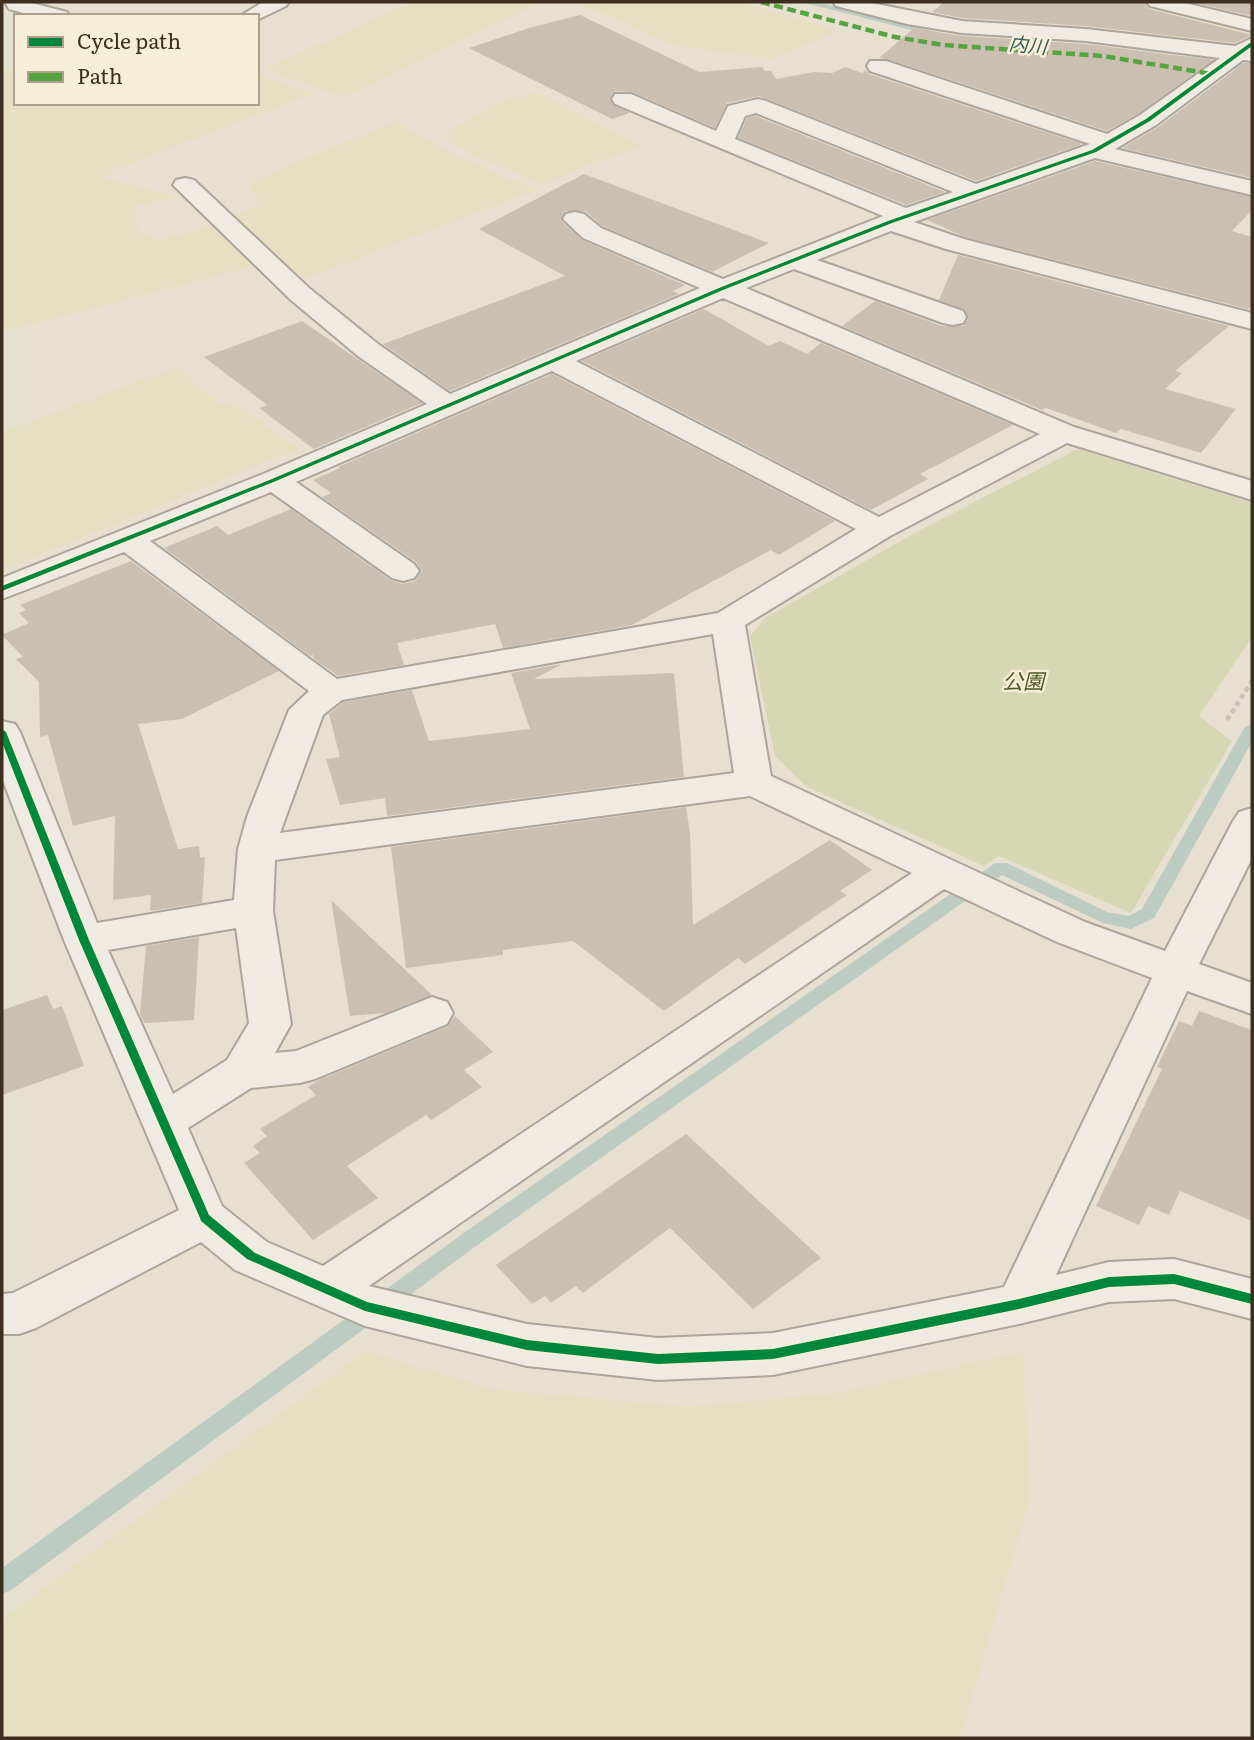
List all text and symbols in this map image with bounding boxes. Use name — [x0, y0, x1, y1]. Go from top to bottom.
legend — [14, 14, 259, 105]
text: Cycle path — [77, 24, 181, 55]
water label: 内川 — [1008, 28, 1050, 60]
text: Path — [77, 59, 123, 90]
park label: 公園 — [1002, 664, 1047, 695]

